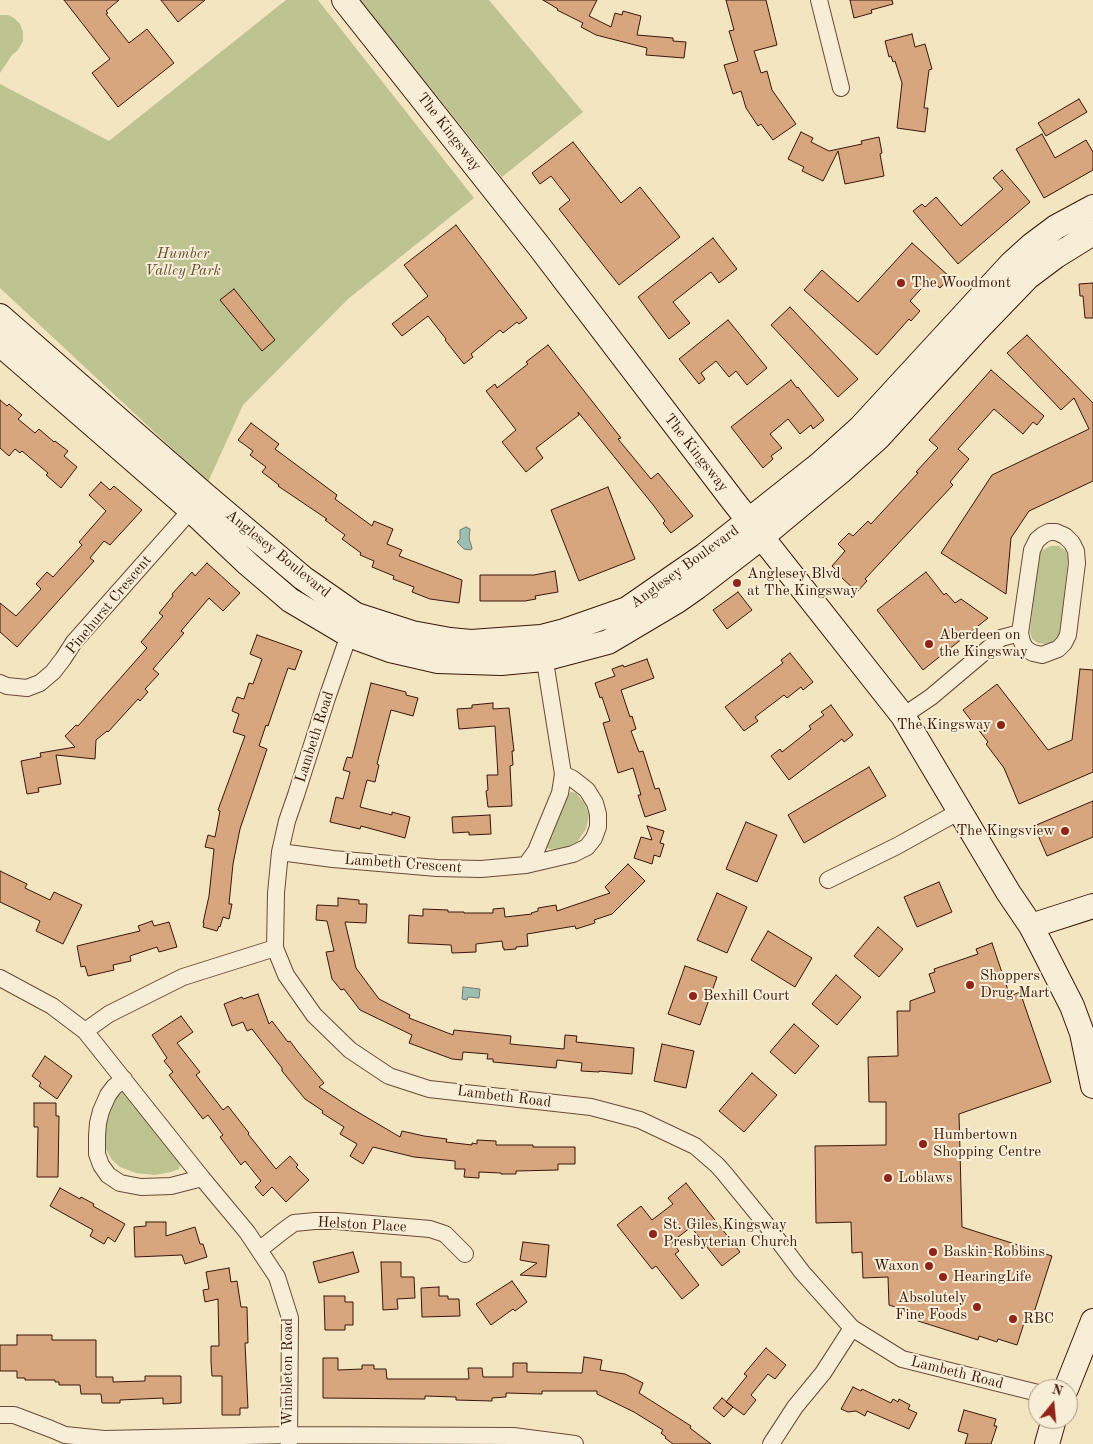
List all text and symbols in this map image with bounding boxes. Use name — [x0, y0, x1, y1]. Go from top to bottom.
street label: The Kingsway — [413, 89, 485, 175]
park label: Humber Valley Park — [145, 245, 221, 280]
place label: The Woodmont — [911, 274, 1011, 292]
marker: The Woodmont — [895, 277, 907, 289]
street label: The Kingsway — [660, 410, 732, 496]
street label: Anglesey Boulevard — [222, 506, 334, 602]
street label: Anglesey Boulevard — [627, 522, 743, 612]
street label: Pinehurst Crescent — [62, 552, 156, 658]
place label: Anglesey Blvd at The Kingsway — [747, 565, 858, 600]
marker: Anglesey Blvd at The Kingsway — [731, 577, 743, 589]
place label: Aberdeen on the Kingsway — [939, 626, 1028, 661]
marker: Aberdeen on the Kingsway — [923, 638, 935, 650]
street label: Lambeth Road — [292, 689, 338, 785]
place label: The Kingsway — [897, 716, 991, 734]
marker: The Kingsway — [995, 719, 1007, 731]
place label: The Kingsview — [956, 822, 1055, 840]
marker: The Kingsview — [1059, 825, 1071, 837]
street label: Lambeth Crescent — [344, 851, 462, 877]
place label: Shoppers Drug Mart — [980, 967, 1050, 1002]
marker: Shoppers Drug Mart — [964, 979, 976, 991]
place label: Bexhill Court — [703, 987, 789, 1005]
marker: Bexhill Court — [687, 990, 699, 1002]
street label: Lambeth Road — [456, 1082, 552, 1112]
place label: Humbertown Shopping Centre — [933, 1126, 1041, 1161]
marker: Humbertown Shopping Centre — [917, 1138, 929, 1150]
place label: Loblaws — [898, 1169, 952, 1187]
marker: Loblaws — [882, 1172, 894, 1184]
street label: Helston Place — [317, 1214, 407, 1236]
place label: St. Giles Kingsway Presbyterian Church — [663, 1216, 798, 1251]
marker: St. Giles Kingsway Presbyterian Church — [647, 1228, 659, 1240]
place label: Baskin-Robbins — [943, 1243, 1045, 1261]
marker: Baskin-Robbins — [927, 1246, 939, 1258]
place label: Waxon — [874, 1257, 919, 1275]
marker: Waxon — [923, 1260, 935, 1272]
place label: HearingLife — [953, 1268, 1031, 1286]
marker: HearingLife — [937, 1271, 949, 1283]
place label: Absolutely Fine Foods — [895, 1289, 967, 1324]
marker: Absolutely Fine Foods — [971, 1301, 983, 1313]
place label: RBC — [1023, 1310, 1054, 1328]
marker: RBC — [1007, 1313, 1019, 1325]
street label: Wimbleton Road — [279, 1318, 297, 1426]
street label: Lambeth Road — [909, 1353, 1005, 1393]
north arrow — [1028, 1379, 1078, 1429]
text: N — [1050, 1382, 1064, 1399]

